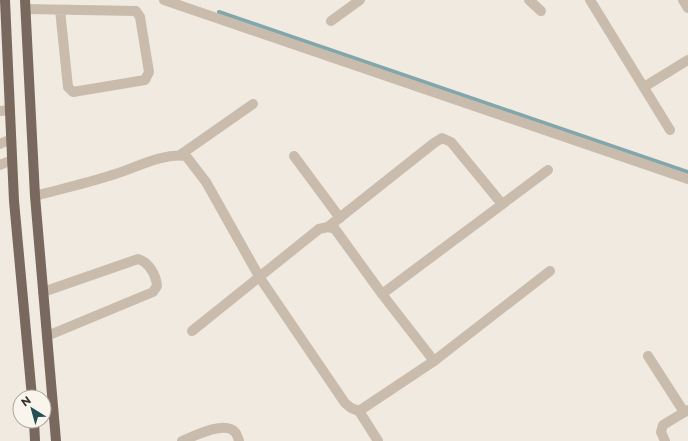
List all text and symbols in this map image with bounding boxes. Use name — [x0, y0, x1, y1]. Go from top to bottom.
north arrow — [12, 389, 52, 429]
text: N — [18, 393, 34, 409]

